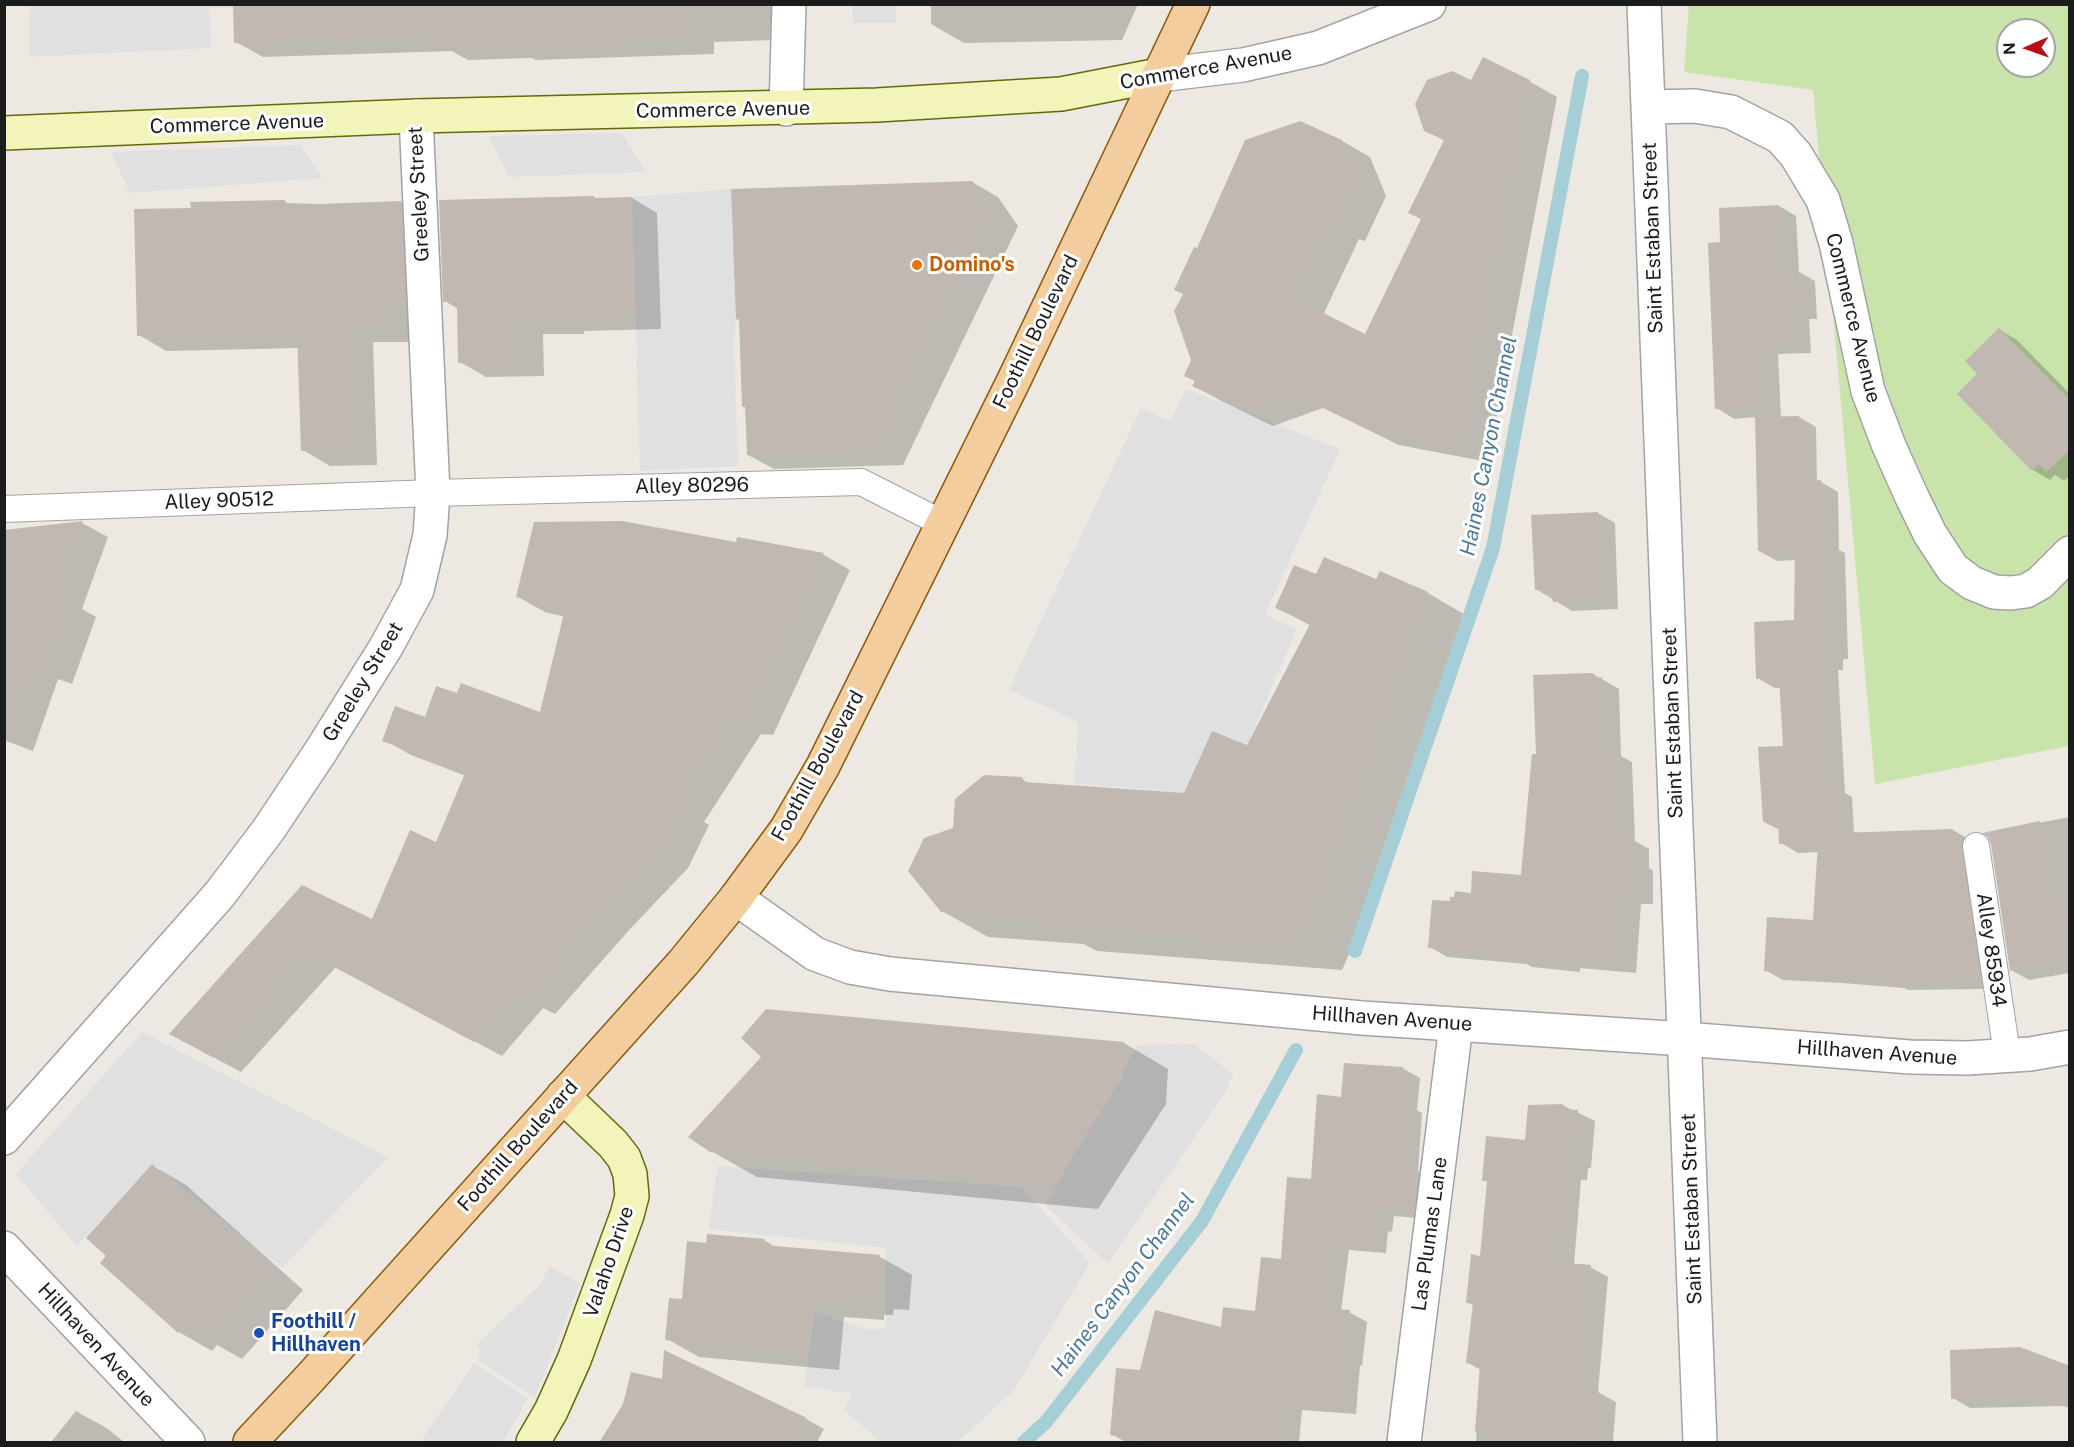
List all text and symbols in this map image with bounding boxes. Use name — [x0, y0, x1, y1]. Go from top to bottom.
north arrow — [1996, 18, 2056, 78]
street label: Commerce Avenue — [1118, 41, 1294, 95]
text: N — [2000, 42, 2019, 55]
street label: Commerce Avenue — [636, 96, 810, 124]
street label: Commerce Avenue — [149, 109, 325, 139]
street label: Greeley Street — [403, 126, 435, 262]
street label: Saint Estaban Street — [1638, 142, 1668, 334]
street label: Commerce Avenue — [1820, 231, 1886, 405]
street label: Foothill Boulevard — [988, 251, 1084, 413]
place label: Domino's — [929, 253, 1015, 277]
marker: Domino's — [910, 258, 924, 272]
water label: Haines Canyon Channel — [1455, 334, 1523, 558]
street label: Alley 80296 — [635, 473, 749, 499]
street label: Alley 90512 — [164, 487, 274, 515]
street label: Greeley Street — [318, 618, 408, 746]
street label: Saint Estaban Street — [1658, 627, 1688, 819]
street label: Foothill Boulevard — [767, 687, 869, 845]
street label: Alley 85934 — [1971, 891, 2011, 1009]
street label: Hillhaven Avenue — [1311, 1001, 1473, 1037]
street label: Hillhaven Avenue — [1796, 1035, 1958, 1071]
street label: Foothill Boulevard — [453, 1075, 583, 1217]
street label: Saint Estaban Street — [1677, 1113, 1707, 1305]
street label: Las Plumas Lane — [1407, 1155, 1453, 1313]
water label: Haines Canyon Channel — [1046, 1188, 1200, 1382]
street label: Valaho Drive — [579, 1203, 639, 1321]
street label: Hillhaven Avenue — [32, 1278, 160, 1412]
place label: Foothill / Hillhaven — [271, 1310, 361, 1357]
marker: Foothill / Hillhaven — [252, 1326, 266, 1340]

